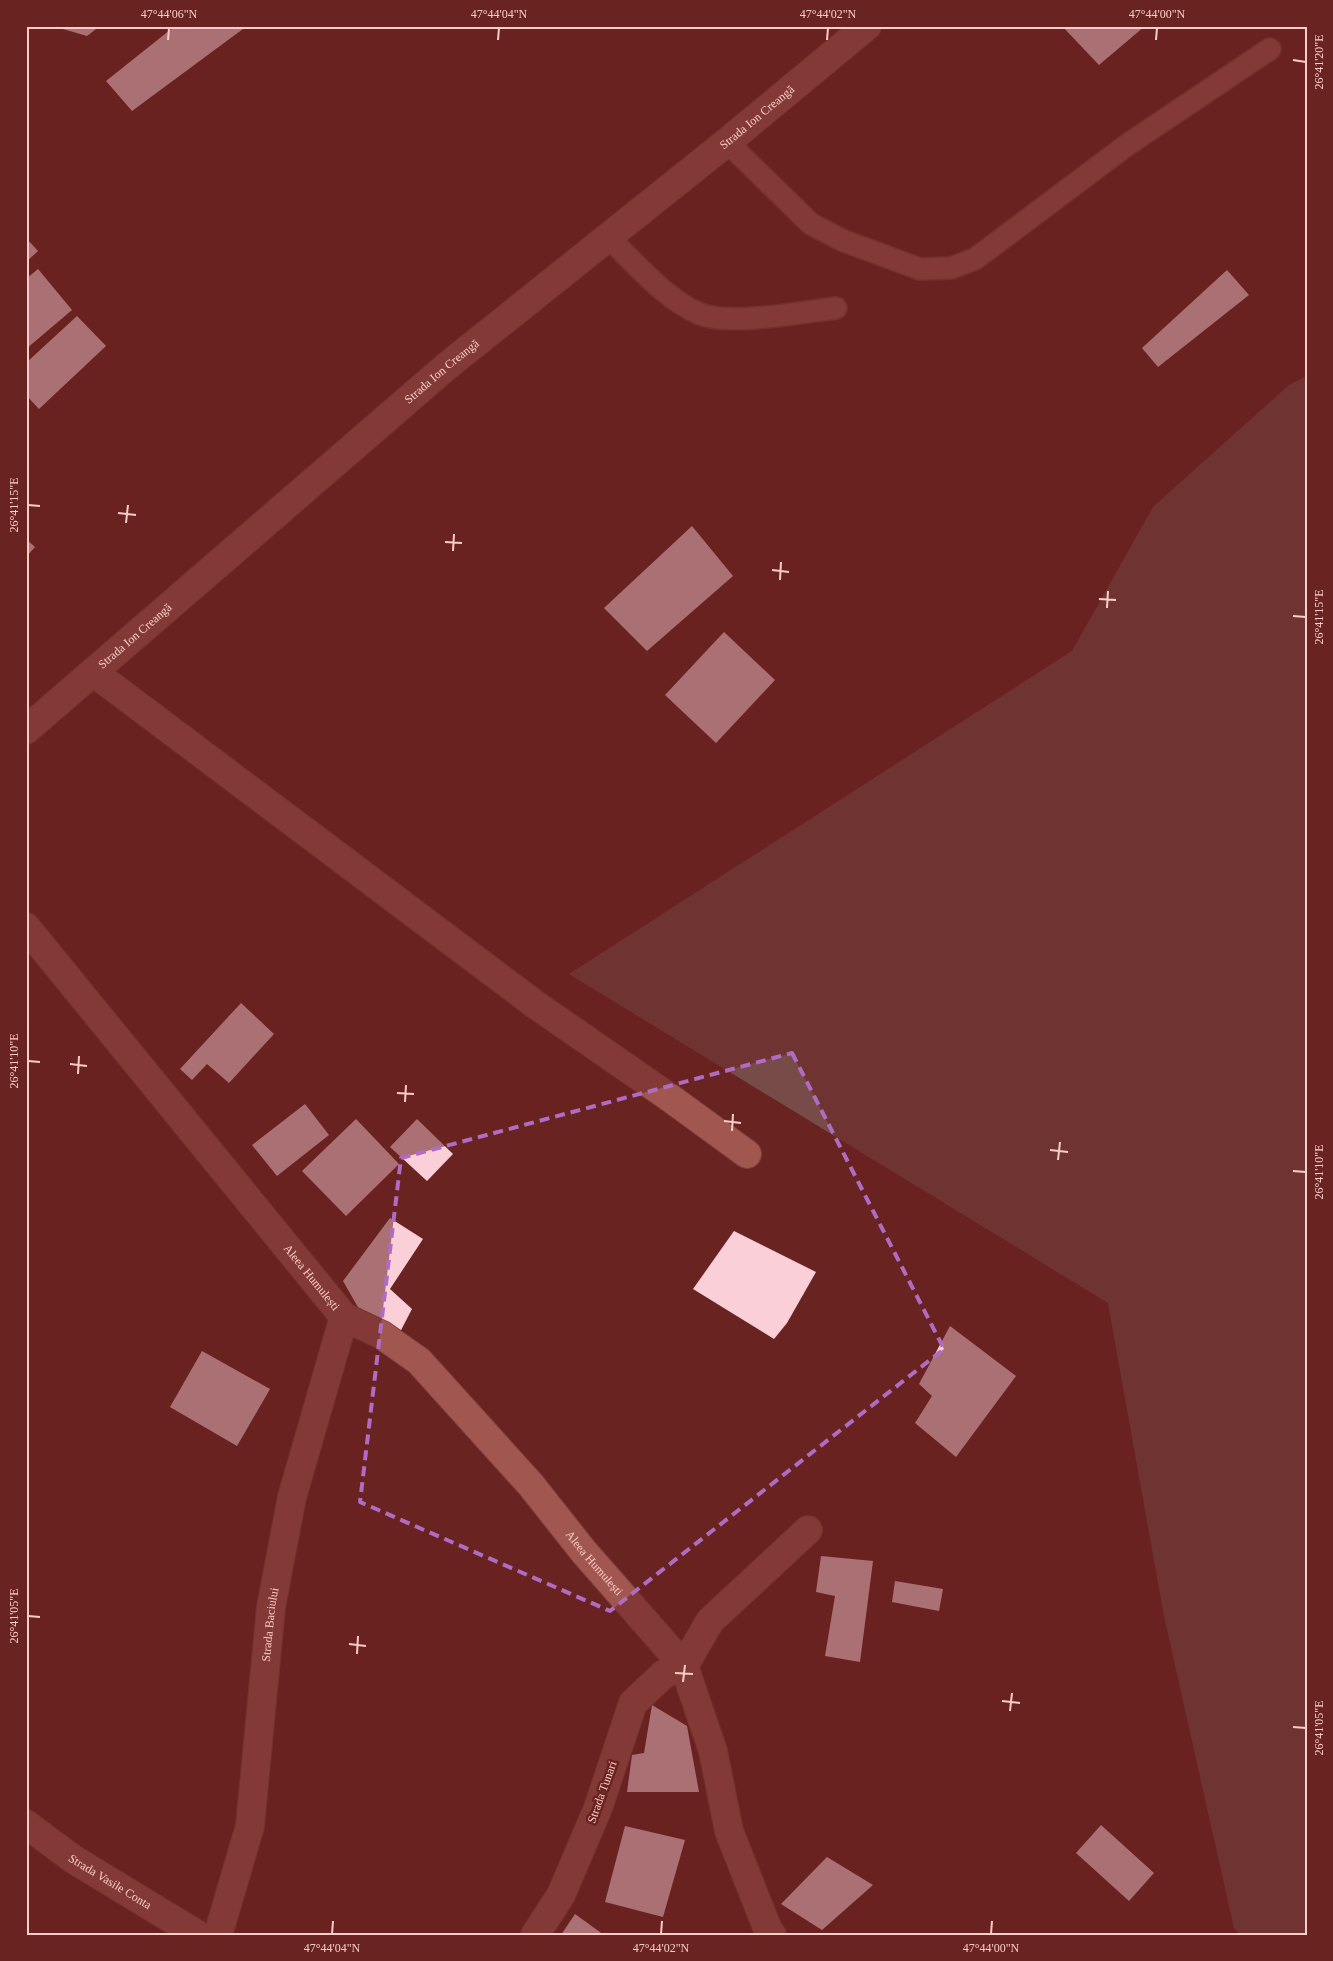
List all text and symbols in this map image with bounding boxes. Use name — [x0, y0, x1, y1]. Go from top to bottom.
text: 47°44'06"N — [141, 7, 198, 21]
text: 47°44'04"N — [471, 7, 528, 21]
text: 47°44'02"N — [800, 7, 857, 21]
text: 47°44'00"N — [1129, 7, 1186, 21]
text: 26°41'20"E — [1312, 34, 1326, 90]
street label: Strada Ion Creangă — [717, 82, 798, 152]
street label: Strada Ion Creangă — [402, 336, 482, 407]
text: 26°41'15"E — [7, 477, 21, 533]
text: 26°41'15"E — [1312, 589, 1326, 645]
street label: Strada Ion Creangă — [95, 600, 175, 671]
text: 26°41'10"E — [7, 1033, 21, 1089]
text: 26°41'10"E — [1312, 1144, 1326, 1200]
street label: Aleea Humulești — [281, 1241, 343, 1314]
street label: Aleea Humulești — [563, 1528, 626, 1599]
street label: Strada Baciului — [259, 1586, 282, 1662]
text: 26°41'05"E — [7, 1588, 21, 1644]
text: 26°41'05"E — [1312, 1700, 1326, 1756]
street label: Strada Tunari — [584, 1758, 620, 1825]
street label: Strada Vasile Conta — [66, 1851, 155, 1912]
text: 47°44'04"N — [304, 1941, 361, 1955]
text: 47°44'02"N — [633, 1941, 690, 1955]
text: 47°44'00"N — [963, 1941, 1020, 1955]

